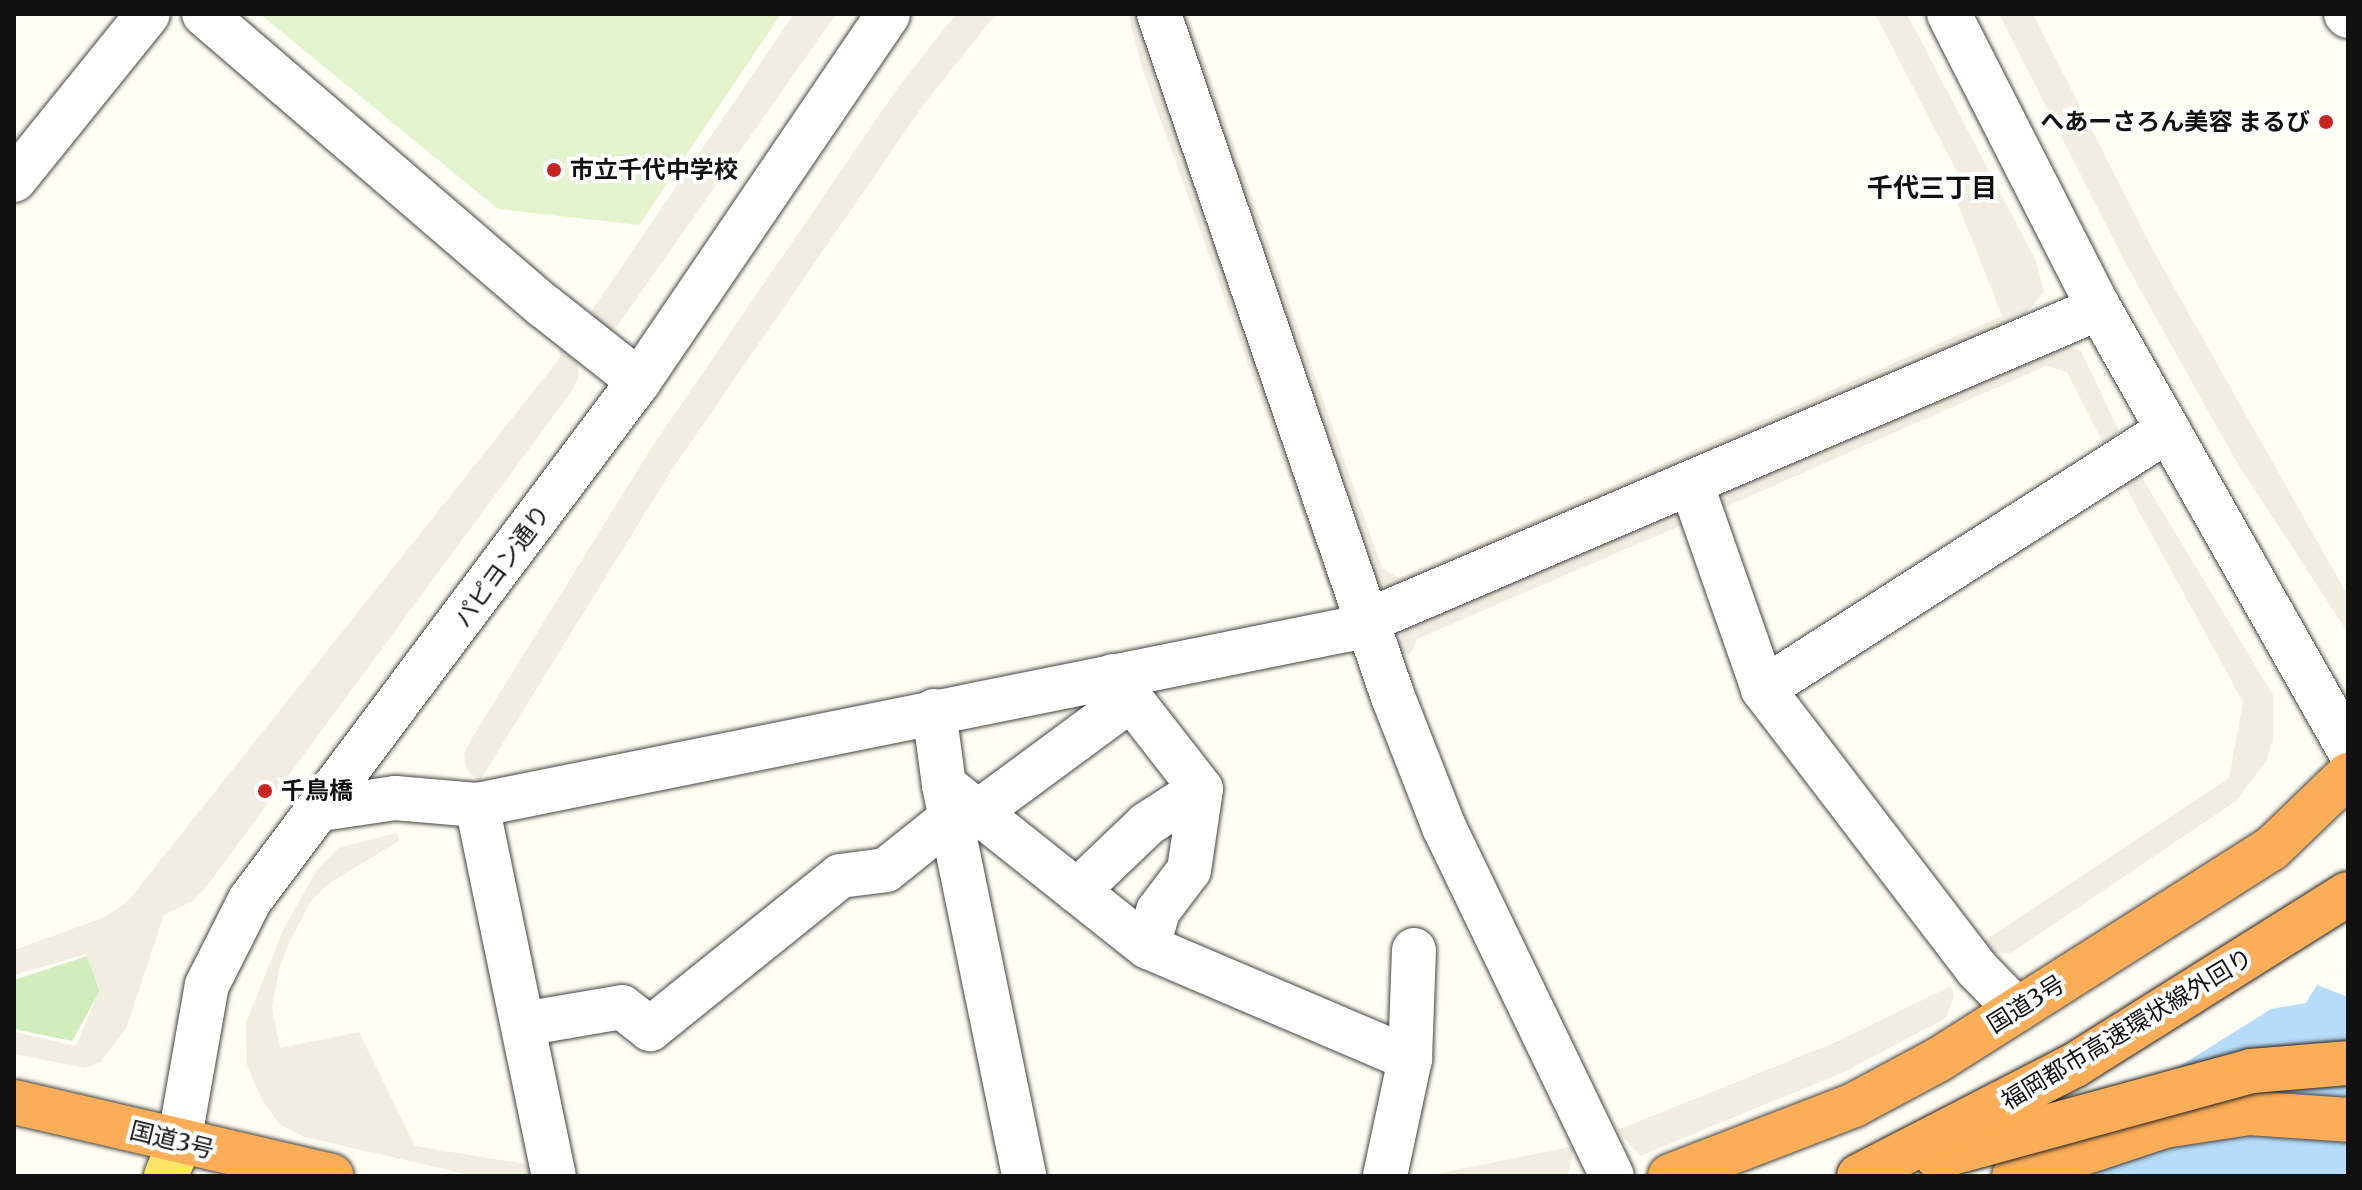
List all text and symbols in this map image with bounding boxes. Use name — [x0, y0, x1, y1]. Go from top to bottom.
place label: へあーさろん美容 まるび — [2040, 108, 2310, 136]
marker: へあーさろん美容 まるび — [2317, 113, 2335, 131]
place label: 市立千代中学校 — [570, 156, 738, 184]
marker: 市立千代中学校 — [545, 161, 563, 179]
district label: 千代三丁目 — [1867, 172, 1997, 204]
street label: パピヨン通り — [448, 499, 556, 633]
place label: 千鳥橋 — [281, 777, 353, 805]
marker: 千鳥橋 — [256, 782, 274, 800]
street label: 福岡都市高速環状線外回り — [1996, 942, 2258, 1116]
street label: 国道3号 — [1982, 969, 2070, 1039]
street label: 国道3号 — [127, 1116, 217, 1164]

